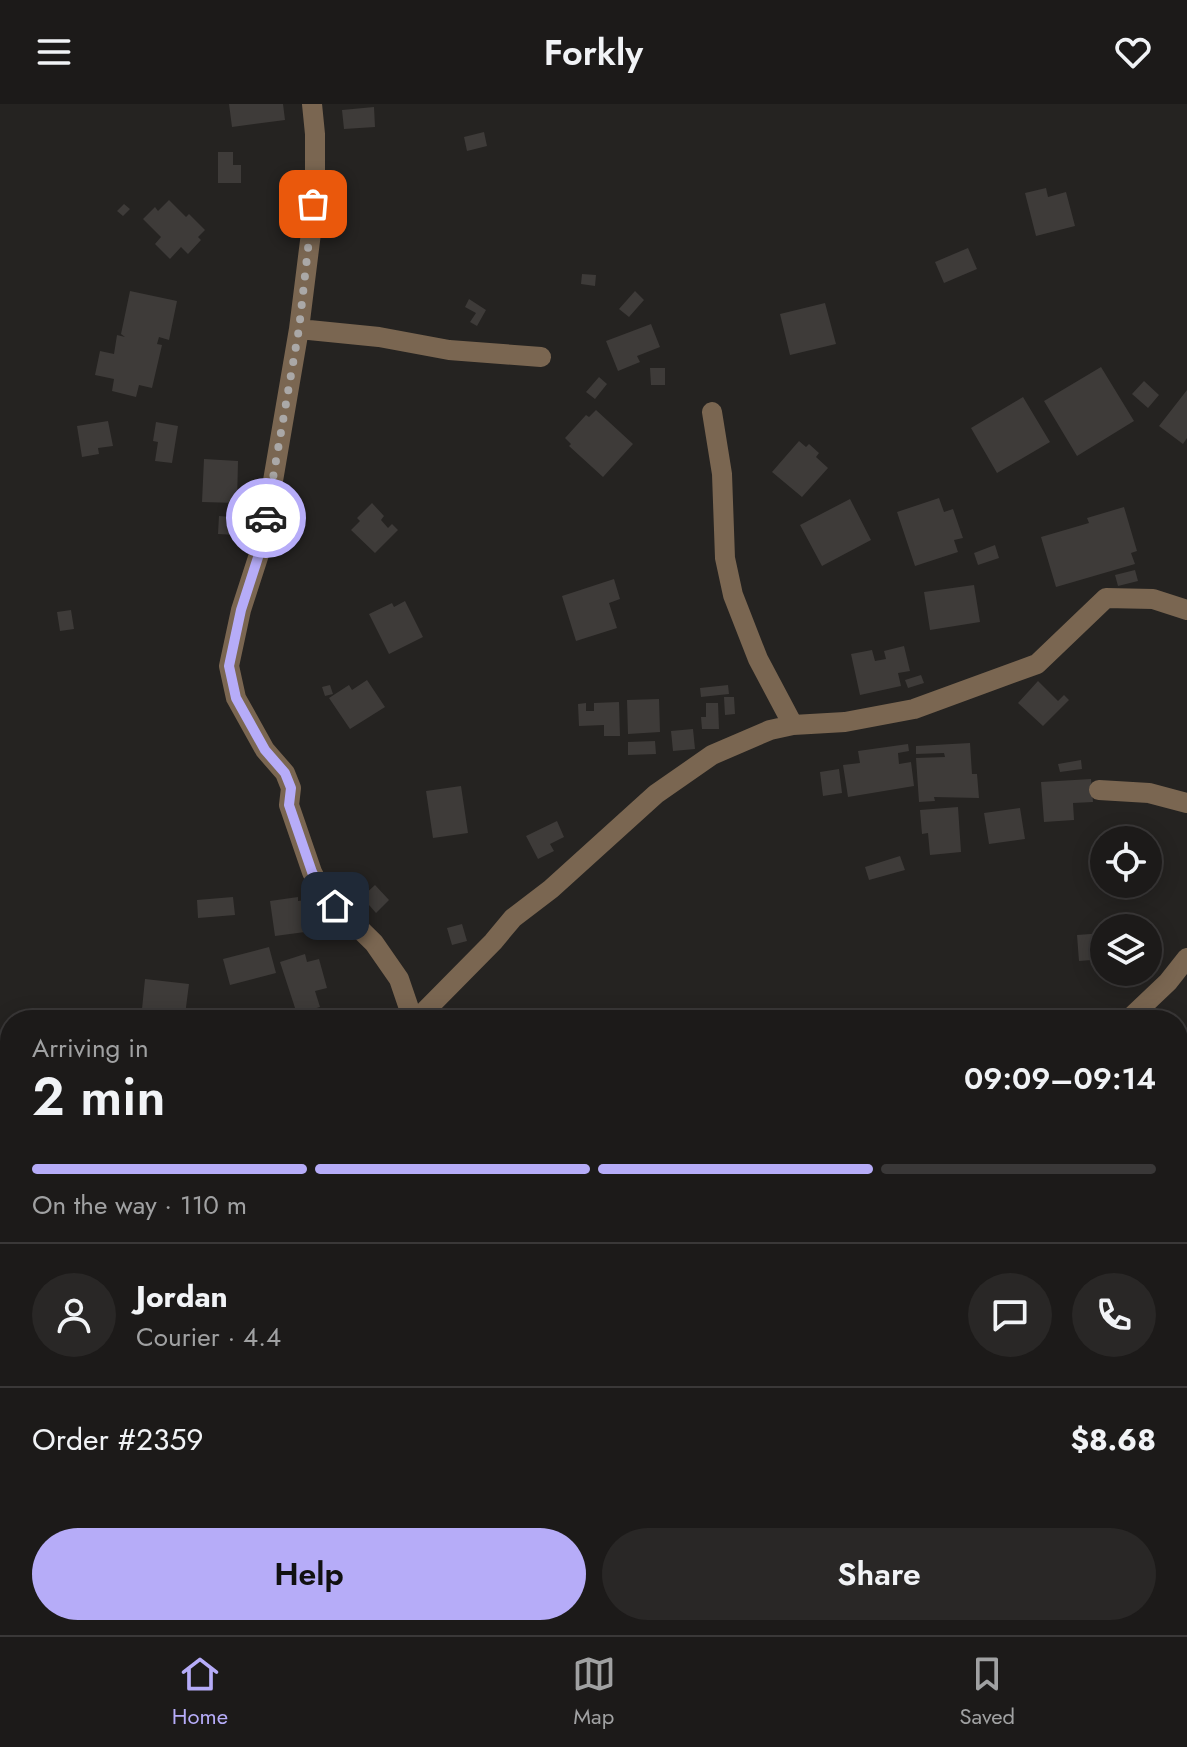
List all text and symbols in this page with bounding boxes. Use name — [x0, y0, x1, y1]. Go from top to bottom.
text: Forkly — [544, 26, 643, 78]
icon: menu — [32, 30, 76, 74]
icon: heart — [1111, 30, 1155, 74]
pin — [279, 170, 347, 238]
icon: bag — [291, 182, 335, 226]
courier — [226, 478, 306, 558]
icon: car — [244, 496, 288, 540]
map controls — [1090, 826, 1162, 986]
button: locate — [1090, 826, 1162, 898]
pin — [301, 872, 369, 940]
icon: home — [313, 884, 357, 928]
button: layers — [1090, 914, 1162, 986]
text: Arriving in — [32, 1029, 149, 1067]
text: 09:09–09:14 — [964, 1057, 1156, 1100]
text: 2 min — [32, 1059, 165, 1135]
text: On the way · 110 m — [32, 1186, 247, 1224]
button: person — [32, 1273, 116, 1357]
button: chat — [968, 1273, 1052, 1357]
button: phone — [1072, 1273, 1156, 1357]
text: Jordan — [136, 1275, 228, 1318]
text: Courier · 4.4 — [136, 1318, 281, 1356]
text: Order #2359 — [32, 1418, 204, 1461]
text: $8.68 — [1070, 1418, 1156, 1461]
button: Help — [32, 1528, 586, 1620]
button: Share — [602, 1528, 1156, 1620]
tab: Home — [172, 1652, 228, 1732]
tab: Map — [572, 1652, 616, 1732]
tab: Saved — [959, 1652, 1015, 1732]

